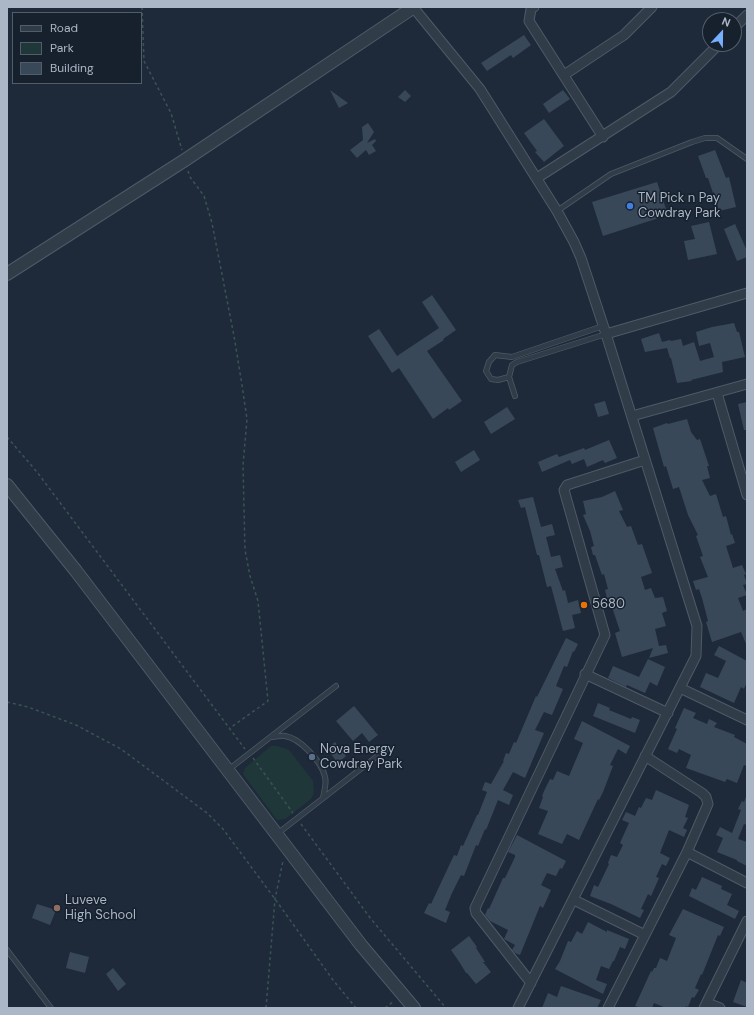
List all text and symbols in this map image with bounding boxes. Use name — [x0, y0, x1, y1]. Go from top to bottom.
legend — [12, 12, 142, 84]
north arrow — [702, 12, 742, 52]
text: N — [720, 14, 732, 30]
text: Road — [50, 20, 78, 36]
text: Park — [50, 40, 74, 56]
text: Building — [50, 60, 94, 76]
place label: TM Pick n Pay Cowdray Park — [638, 191, 721, 222]
marker: TM Pick n Pay Cowdray Park — [625, 201, 635, 211]
place label: 5680 — [592, 597, 625, 613]
marker: 5680 — [579, 600, 589, 610]
place label: Nova Energy Cowdray Park — [320, 742, 403, 773]
marker: Nova Energy Cowdray Park — [307, 752, 317, 762]
place label: Luveve High School — [65, 893, 136, 924]
marker: Luveve High School — [52, 903, 62, 913]

